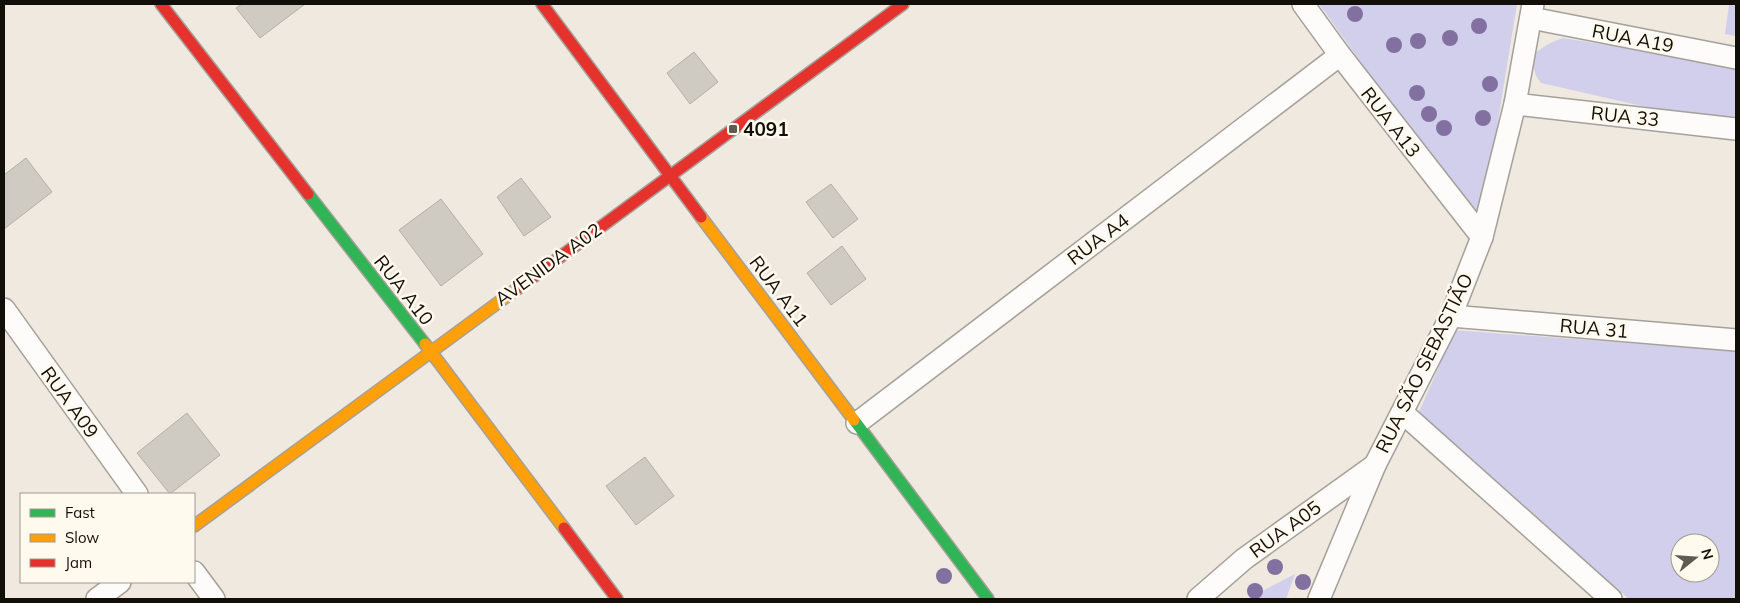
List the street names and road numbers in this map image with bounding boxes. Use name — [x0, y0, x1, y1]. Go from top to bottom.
street label: RUA A19 — [1590, 18, 1676, 58]
street label: RUA A13 — [1356, 82, 1426, 162]
street label: RUA 33 — [1590, 100, 1660, 132]
street label: RUA A4 — [1062, 208, 1134, 270]
street label: AVENIDA A02 — [490, 217, 606, 311]
street label: RUA A10 — [369, 250, 439, 330]
street label: RUA A11 — [745, 251, 813, 331]
street label: RUA SÃO SEBASTIÃO — [1370, 269, 1478, 457]
street label: RUA 31 — [1559, 313, 1629, 343]
street label: RUA A09 — [36, 362, 104, 442]
street label: RUA A05 — [1245, 495, 1325, 563]

